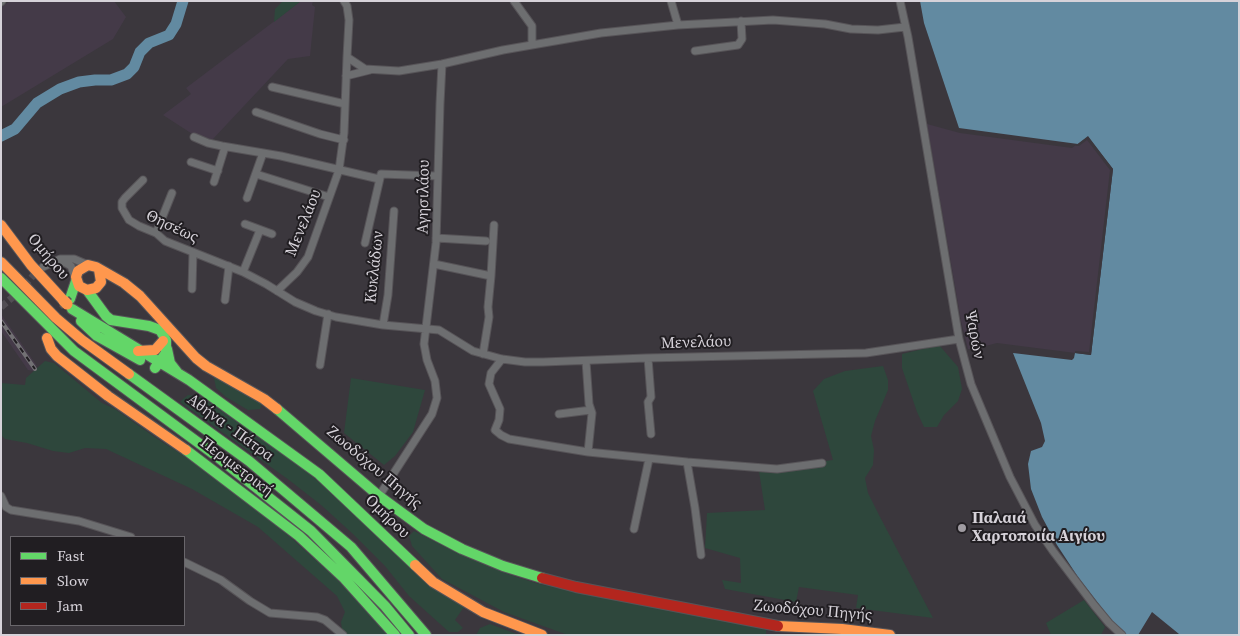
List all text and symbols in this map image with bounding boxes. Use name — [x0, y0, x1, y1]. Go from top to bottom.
street label: Αγησιλάου — [414, 160, 434, 234]
street label: Μενελάου — [282, 187, 326, 259]
street label: Θησέως — [143, 206, 201, 248]
street label: Ομήρου — [23, 230, 73, 284]
street label: Κυκλάδων — [362, 230, 388, 304]
street label: Ψαρών — [960, 309, 988, 361]
street label: Μενελάου — [661, 332, 731, 354]
street label: Αθήνα - Πάτρα — [183, 390, 277, 466]
street label: Ζωοδόχου Πηγής — [322, 423, 426, 513]
street label: Περιμετρική — [196, 433, 276, 501]
street label: Ομήρου — [361, 491, 413, 543]
place label: Παλαιά Χαρτοποιία Αιγίου — [972, 509, 1105, 547]
marker: Παλαιά Χαρτοποιία Αιγίου — [956, 522, 968, 534]
legend — [10, 536, 185, 626]
text: Fast — [57, 545, 84, 566]
text: Slow — [57, 570, 89, 591]
text: Jam — [57, 595, 83, 616]
street label: Ζωοδόχου Πηγής — [753, 596, 873, 626]

